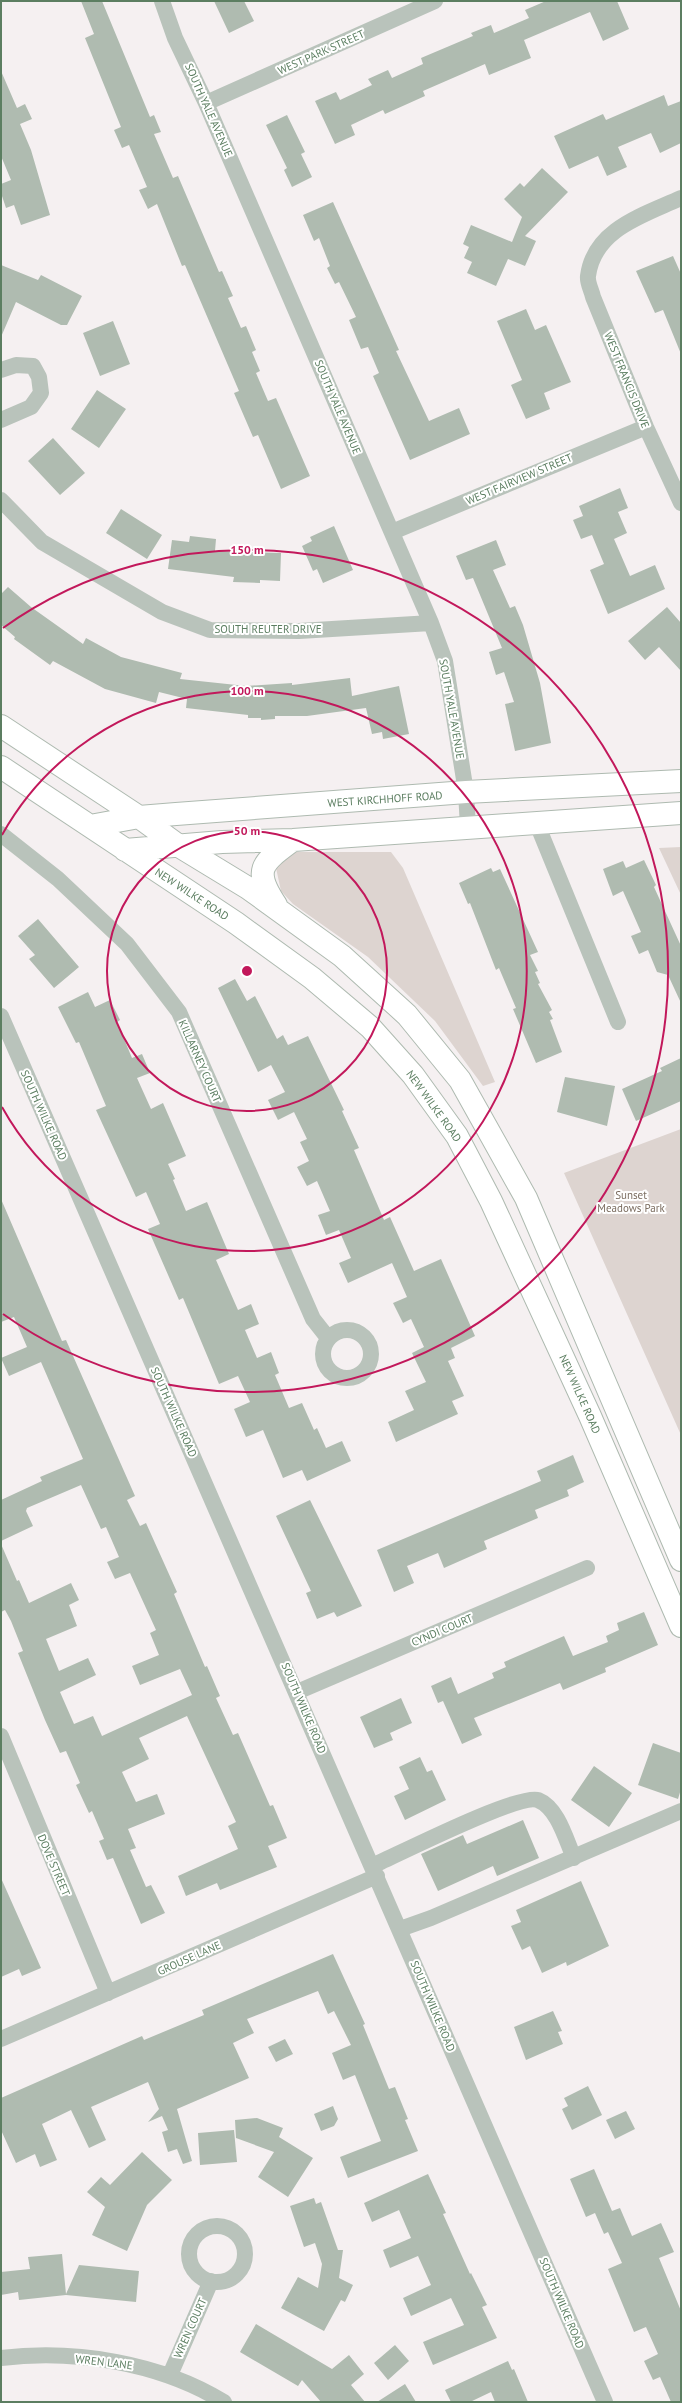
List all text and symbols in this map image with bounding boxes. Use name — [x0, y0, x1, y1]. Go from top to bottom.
street label: WEST PARK STREET — [275, 27, 367, 77]
street label: SOUTH YALE AVENUE — [182, 61, 236, 159]
street label: WEST FRANCIS DRIVE — [601, 330, 653, 430]
street label: SOUTH YALE AVENUE — [312, 358, 364, 456]
street label: WEST FAIRVIEW STREET — [464, 450, 574, 508]
text: 150 m — [230, 542, 264, 557]
street label: SOUTH REUTER DRIVE — [214, 622, 322, 636]
street label: SOUTH YALE AVENUE — [436, 658, 468, 760]
text: 100 m — [230, 683, 264, 698]
street label: WEST KIRCHHOFF ROAD — [327, 788, 443, 810]
text: 50 m — [234, 823, 260, 838]
street label: NEW WILKE ROAD — [152, 865, 232, 923]
centre of rings — [240, 964, 254, 978]
street label: KILLARNEY COURT — [175, 1017, 225, 1105]
street label: NEW WILKE ROAD — [403, 1067, 465, 1145]
street label: SOUTH WILKE ROAD — [18, 1068, 70, 1162]
park label: Sunset Meadows Park — [597, 1188, 665, 1215]
street label: NEW WILKE ROAD — [556, 1352, 604, 1436]
street label: SOUTH WILKE ROAD — [148, 1365, 200, 1459]
street label: CYNDI COURT — [409, 1611, 475, 1649]
street label: SOUTH WILKE ROAD — [279, 1661, 329, 1755]
street label: DOVE STREET — [35, 1832, 73, 1898]
street label: GROUSE LANE — [155, 1938, 223, 1978]
street label: SOUTH WILKE ROAD — [408, 1959, 458, 2053]
street label: SOUTH WILKE ROAD — [537, 2256, 587, 2350]
street label: WREN COURT — [170, 2296, 210, 2360]
street label: WREN LANE — [75, 2352, 133, 2372]

